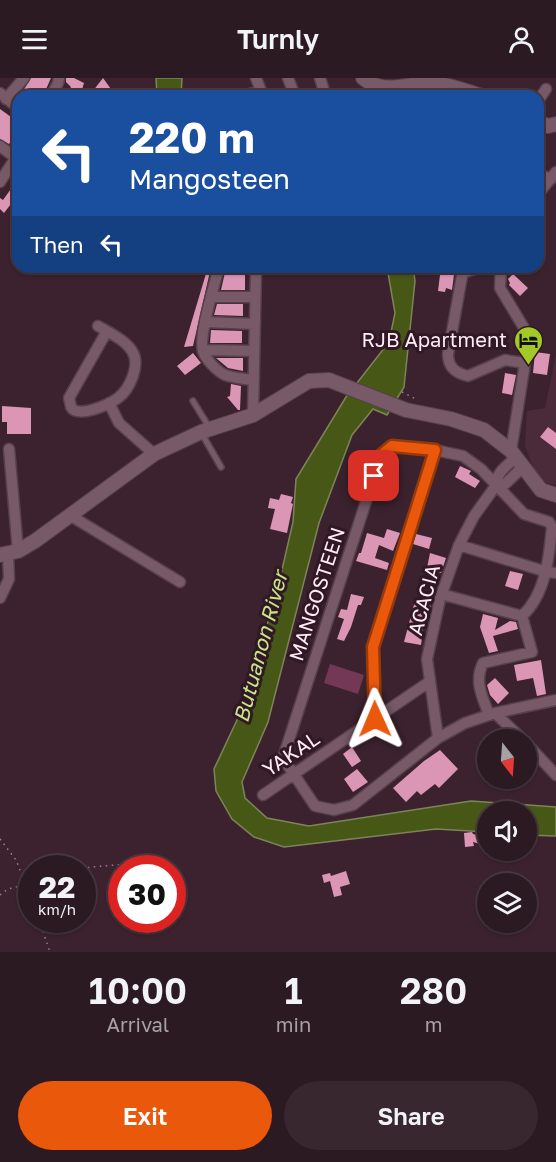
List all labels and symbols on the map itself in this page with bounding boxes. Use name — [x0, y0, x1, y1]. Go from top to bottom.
hotel icon: RJB Apartment — [512, 324, 544, 366]
place label: RJB Apartment — [362, 327, 507, 351]
pin — [348, 450, 399, 501]
street label: MANGOSTEEN — [283, 524, 349, 664]
street label: ACACIA — [402, 562, 444, 638]
water label: Butuanon River — [227, 566, 293, 725]
position arrow — [343, 687, 407, 751]
street label: YAKAL — [258, 726, 323, 781]
north arrow — [477, 729, 537, 789]
speed limit sign: 30 — [108, 855, 186, 933]

